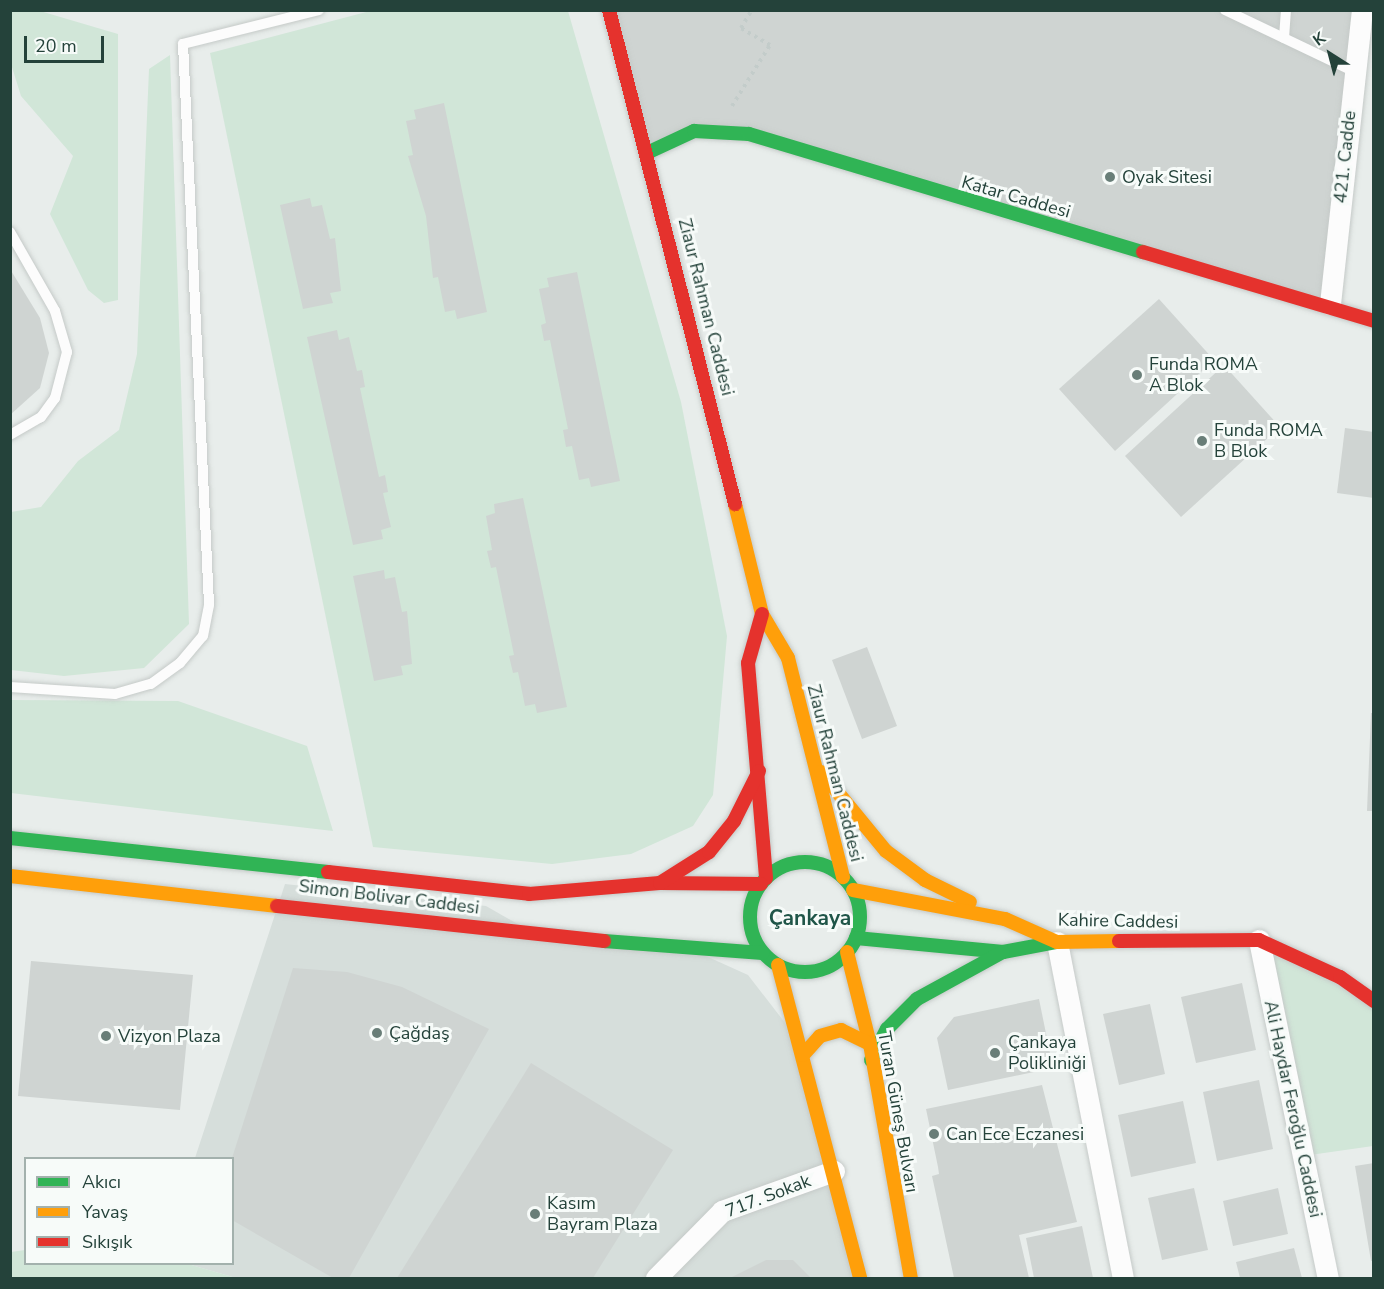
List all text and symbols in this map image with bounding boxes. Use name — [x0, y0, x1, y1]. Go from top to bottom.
scale bar — [27, 24, 106, 62]
north arrow — [1300, 24, 1360, 84]
text: K — [1309, 27, 1330, 51]
text: 20 m — [35, 34, 77, 58]
street label: 421. Cadde — [1329, 110, 1361, 204]
place label: Oyak Sitesi — [1122, 166, 1212, 188]
marker: Oyak Sitesi — [1103, 170, 1117, 184]
street label: Katar Caddesi — [959, 171, 1073, 223]
street label: Ziaur Rahman Caddesi — [674, 216, 738, 398]
place label: Funda ROMA A Blok — [1149, 354, 1258, 397]
marker: Funda ROMA A Blok — [1130, 368, 1144, 382]
place label: Funda ROMA B Blok — [1214, 420, 1323, 462]
marker: Funda ROMA B Blok — [1195, 434, 1209, 448]
street label: Ziaur Rahman Caddesi — [803, 682, 867, 864]
street label: Simon Bolivar Caddesi — [298, 875, 480, 919]
district label: Çankaya — [769, 905, 851, 931]
street label: Kahire Caddesi — [1058, 909, 1178, 933]
street label: Ali Haydar Feroğlu Caddesi — [1259, 998, 1327, 1220]
place label: Çağdaş — [389, 1022, 450, 1044]
place label: Vizyon Plaza — [118, 1025, 221, 1047]
marker: Çağdaş — [370, 1026, 384, 1040]
marker: Vizyon Plaza — [99, 1029, 113, 1043]
street label: Turan Güneş Bulvarı — [873, 1030, 923, 1194]
place label: Çankaya Polikliniği — [1008, 1032, 1086, 1074]
marker: Çankaya Polikliniği — [986, 1044, 1004, 1062]
place label: Can Ece Eczanesi — [946, 1123, 1084, 1145]
marker: Can Ece Eczanesi — [927, 1127, 941, 1141]
legend — [24, 1157, 234, 1265]
text: Akıcı — [82, 1170, 121, 1194]
street label: 717. Sokak — [722, 1170, 814, 1222]
place label: Kasım Bayram Plaza — [547, 1193, 658, 1236]
text: Yavaş — [82, 1200, 128, 1224]
marker: Kasım Bayram Plaza — [528, 1207, 542, 1221]
text: Sıkışık — [82, 1230, 132, 1254]

